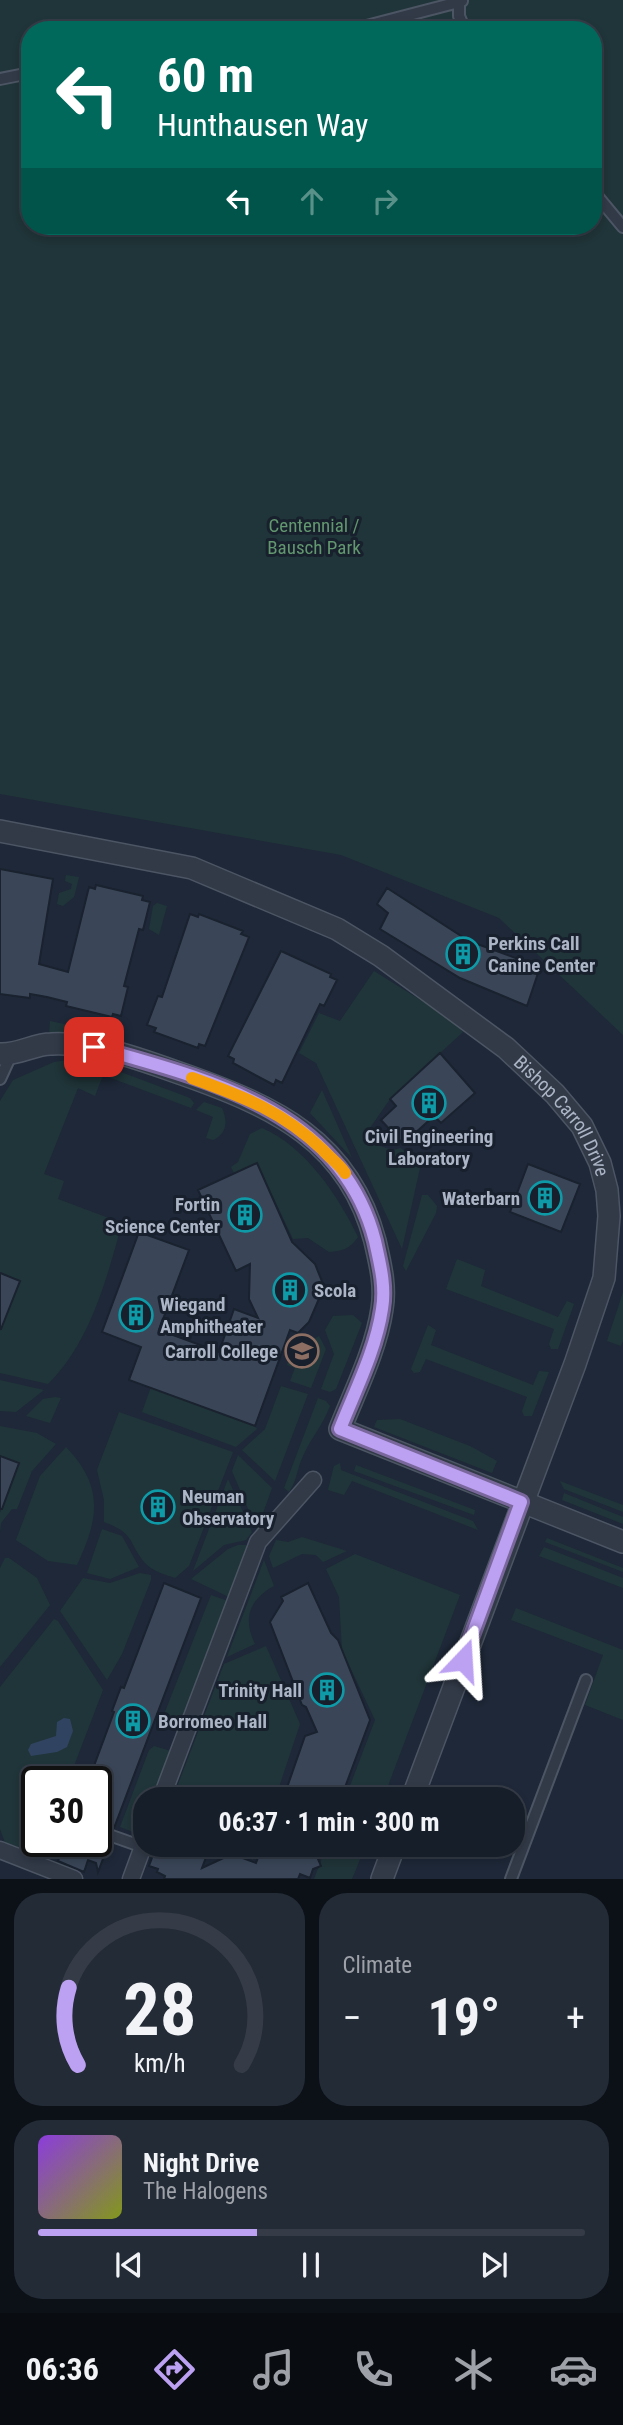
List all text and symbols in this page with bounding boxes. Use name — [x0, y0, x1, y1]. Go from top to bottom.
text: 60 m — [157, 47, 254, 104]
icon: left — [42, 49, 133, 140]
text: Hunthausen Way — [157, 106, 368, 144]
icon: left — [220, 182, 258, 220]
icon: ahead — [293, 182, 331, 220]
icon: right — [366, 182, 404, 220]
park label: Centennial / Bausch Park — [267, 514, 361, 559]
place label: Perkins Call Canine Center — [488, 932, 595, 977]
building icon: Perkins Call Canine Center — [444, 935, 482, 973]
pin — [64, 1017, 124, 1077]
icon: arrive — [75, 1028, 113, 1066]
street label: Bishop Carroll Drive — [509, 1050, 614, 1179]
building icon: Civil Engineering Laboratory — [410, 1084, 448, 1122]
place label: Civil Engineering Laboratory — [365, 1125, 493, 1170]
building icon: Waterbarn — [526, 1179, 564, 1217]
place label: Waterbarn — [442, 1187, 520, 1210]
place label: Fortin Science Center — [105, 1193, 220, 1238]
building icon: Fortin Science Center — [226, 1196, 264, 1234]
building icon: Scola — [271, 1271, 309, 1309]
place label: Scola — [314, 1279, 356, 1302]
place label: Wiegand Amphitheater — [160, 1293, 263, 1338]
building icon: Wiegand Amphitheater — [117, 1296, 155, 1334]
school or university icon: Carroll College — [283, 1332, 321, 1370]
place label: Carroll College — [165, 1340, 278, 1363]
place label: Neuman Observatory — [182, 1485, 275, 1530]
building icon: Neuman Observatory — [139, 1488, 177, 1526]
position arrow — [426, 1623, 500, 1697]
building icon: Trinity Hall — [308, 1671, 346, 1709]
place label: Trinity Hall — [218, 1679, 302, 1702]
building icon: Borromeo Hall — [114, 1702, 152, 1740]
place label: Borromeo Hall — [158, 1710, 267, 1733]
speed limit sign: 30 — [21, 1766, 112, 1857]
text: 06:37 · 1 min · 300 m — [219, 1807, 439, 1837]
text: Climate — [343, 1952, 412, 1979]
text: 28 — [122, 1968, 196, 2054]
text: 19° — [427, 1987, 500, 2048]
text: − — [343, 1996, 362, 2040]
text: + — [566, 1996, 585, 2040]
text: km/h — [134, 2049, 185, 2078]
text: Night Drive — [143, 2148, 259, 2178]
text: The Halogens — [143, 2178, 268, 2205]
icon: previous — [110, 2246, 148, 2284]
icon: pause — [292, 2246, 330, 2284]
icon: next — [475, 2246, 513, 2284]
icon: directions — [150, 2345, 199, 2394]
icon: music — [249, 2345, 298, 2394]
icon: phone — [349, 2345, 398, 2394]
icon: climate — [449, 2345, 498, 2394]
icon: car — [549, 2345, 598, 2394]
text: 06:36 — [25, 2350, 99, 2388]

